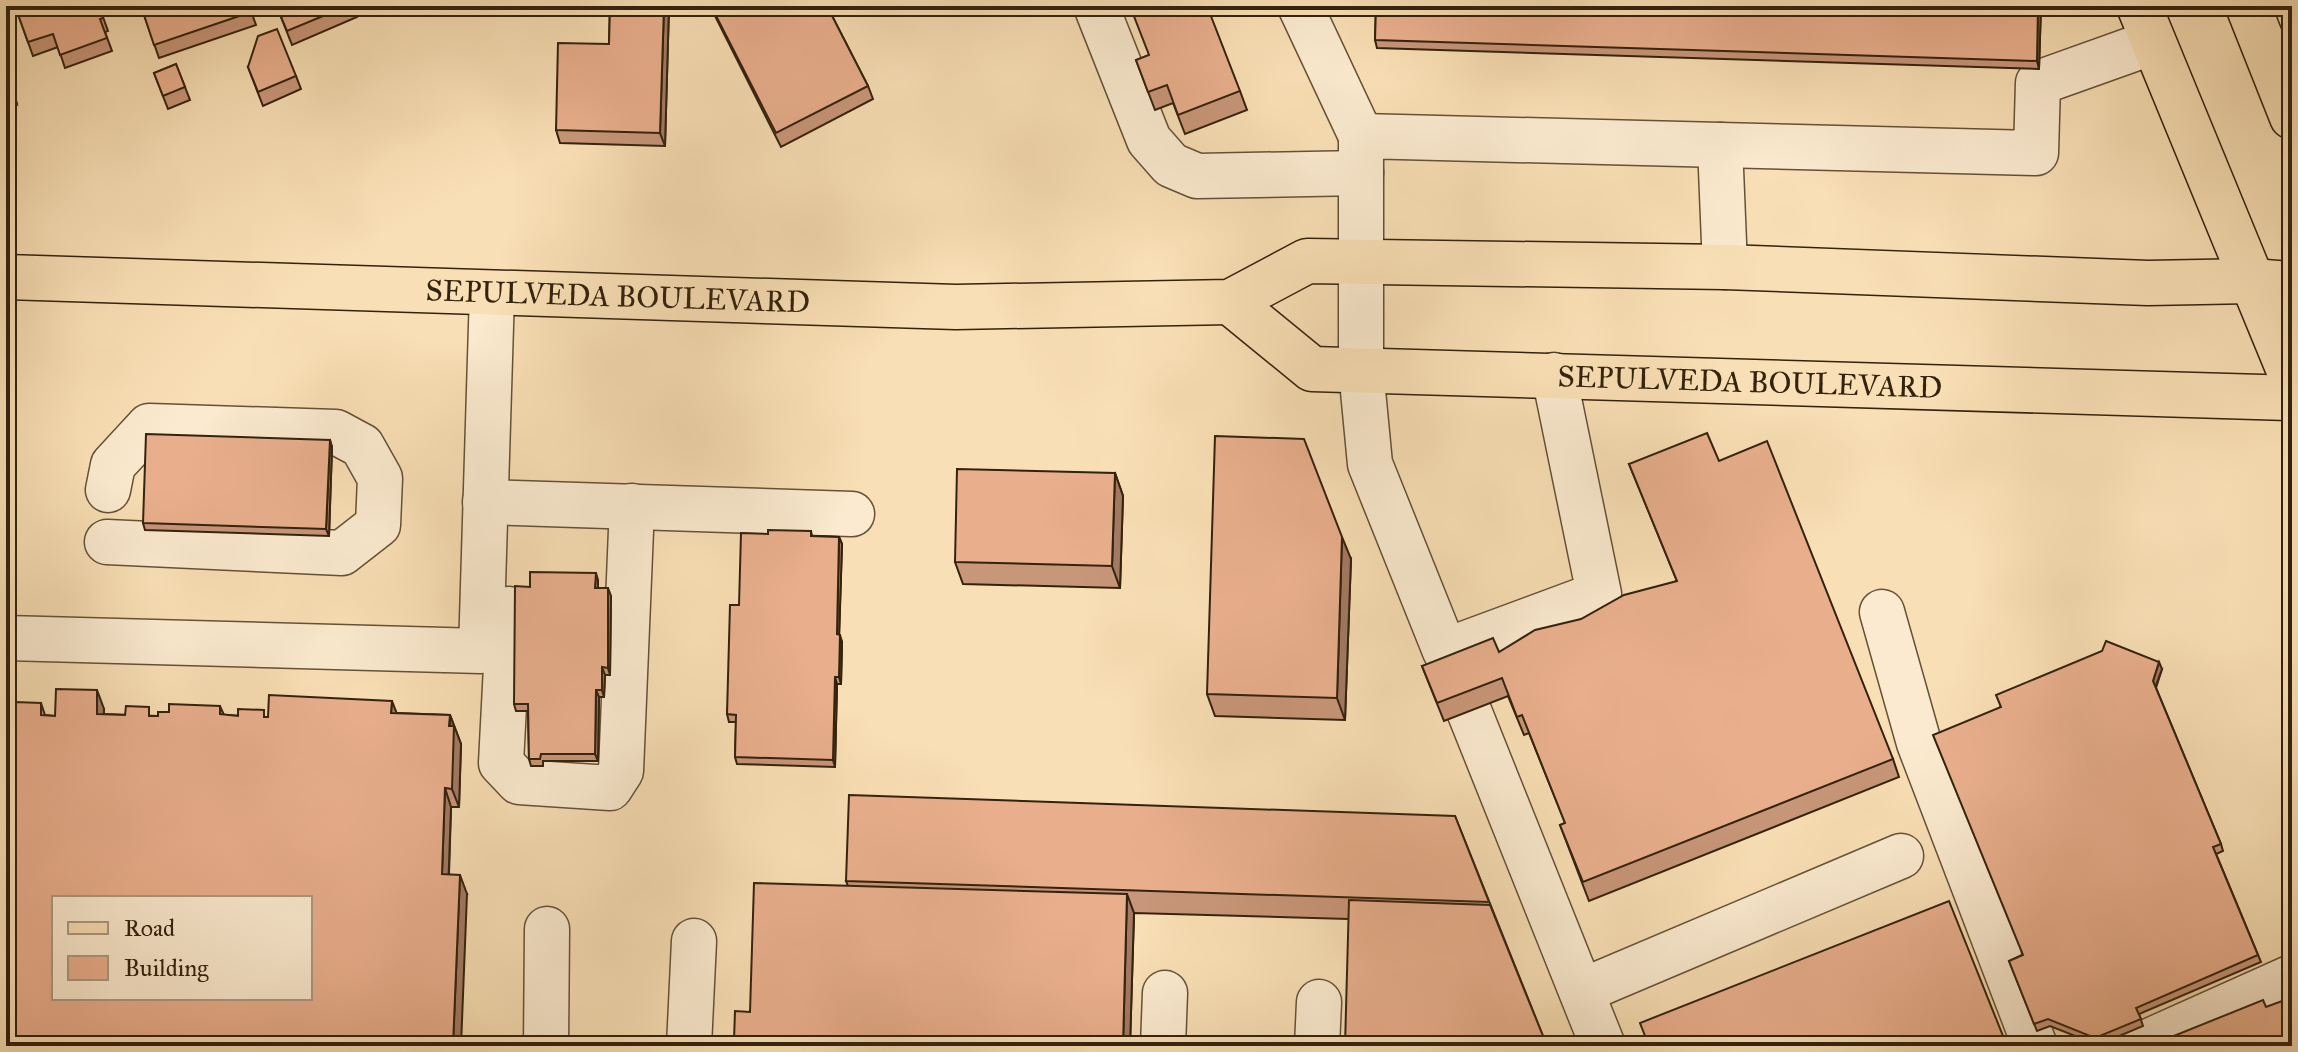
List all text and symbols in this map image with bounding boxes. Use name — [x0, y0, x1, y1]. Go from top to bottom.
street label: SEPULVEDA BOULEVARD — [425, 272, 811, 320]
street label: SEPULVEDA BOULEVARD — [1557, 358, 1943, 406]
legend — [52, 896, 312, 1000]
text: Road — [124, 913, 175, 943]
text: Building — [124, 953, 209, 983]

